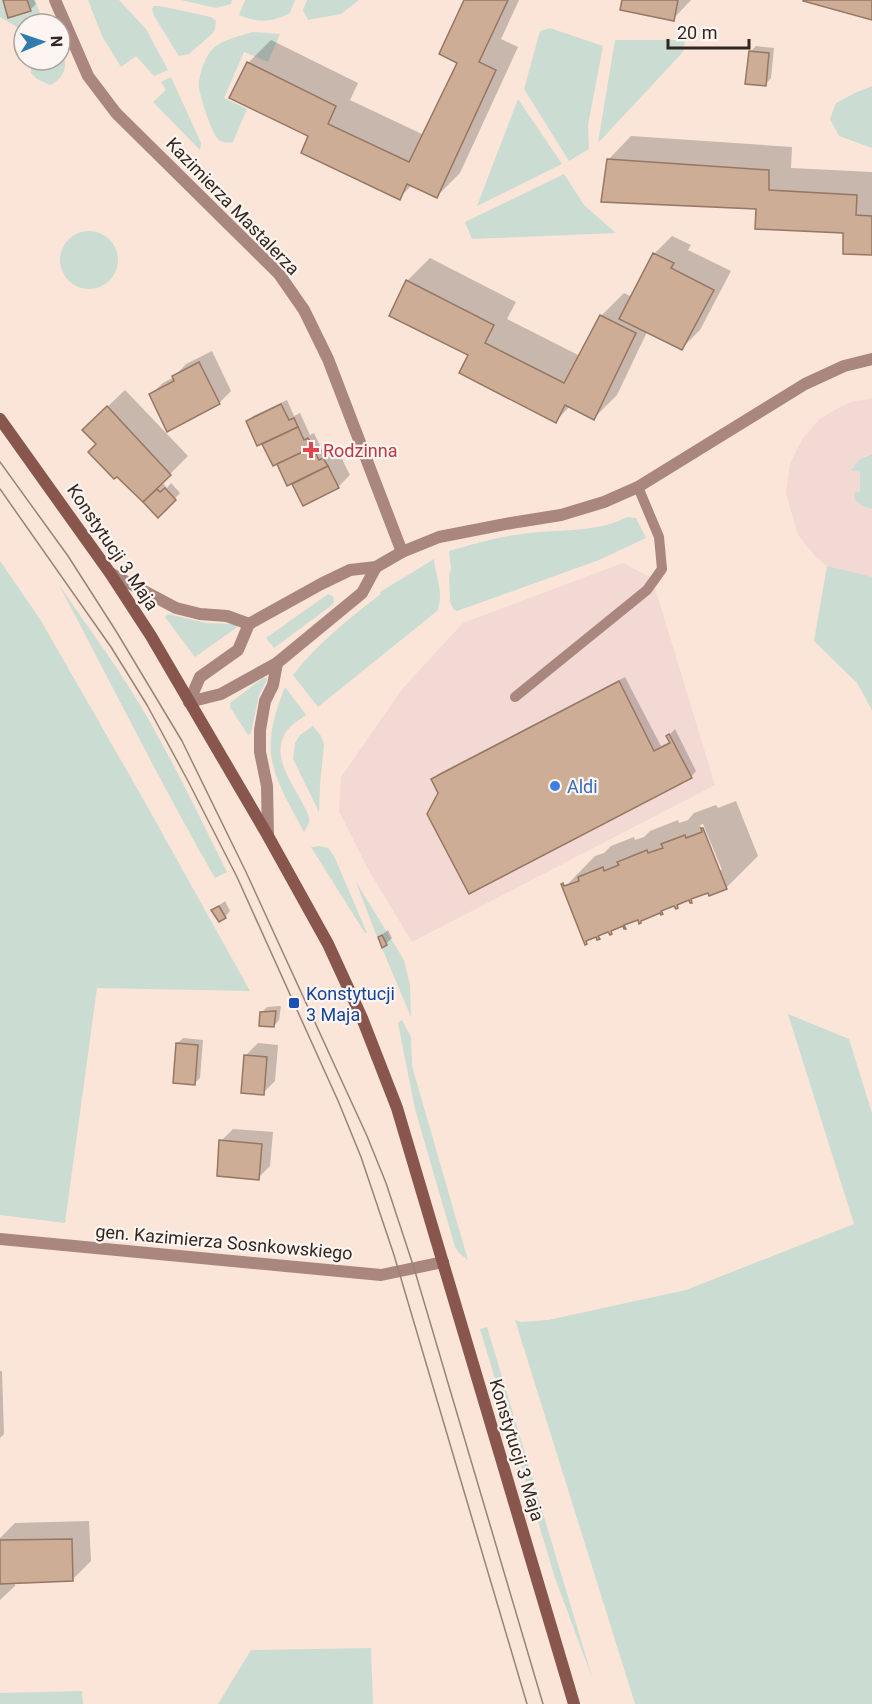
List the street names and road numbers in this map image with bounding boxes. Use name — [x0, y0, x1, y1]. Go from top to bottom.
street label: Kazimierza Mastalerza — [162, 133, 304, 279]
street label: Konstytucji 3 Maja — [63, 480, 163, 614]
street label: gen. Kazimierza Sosnkowskiego — [95, 1220, 353, 1264]
street label: Konstytucji 3 Maja — [485, 1376, 549, 1524]

